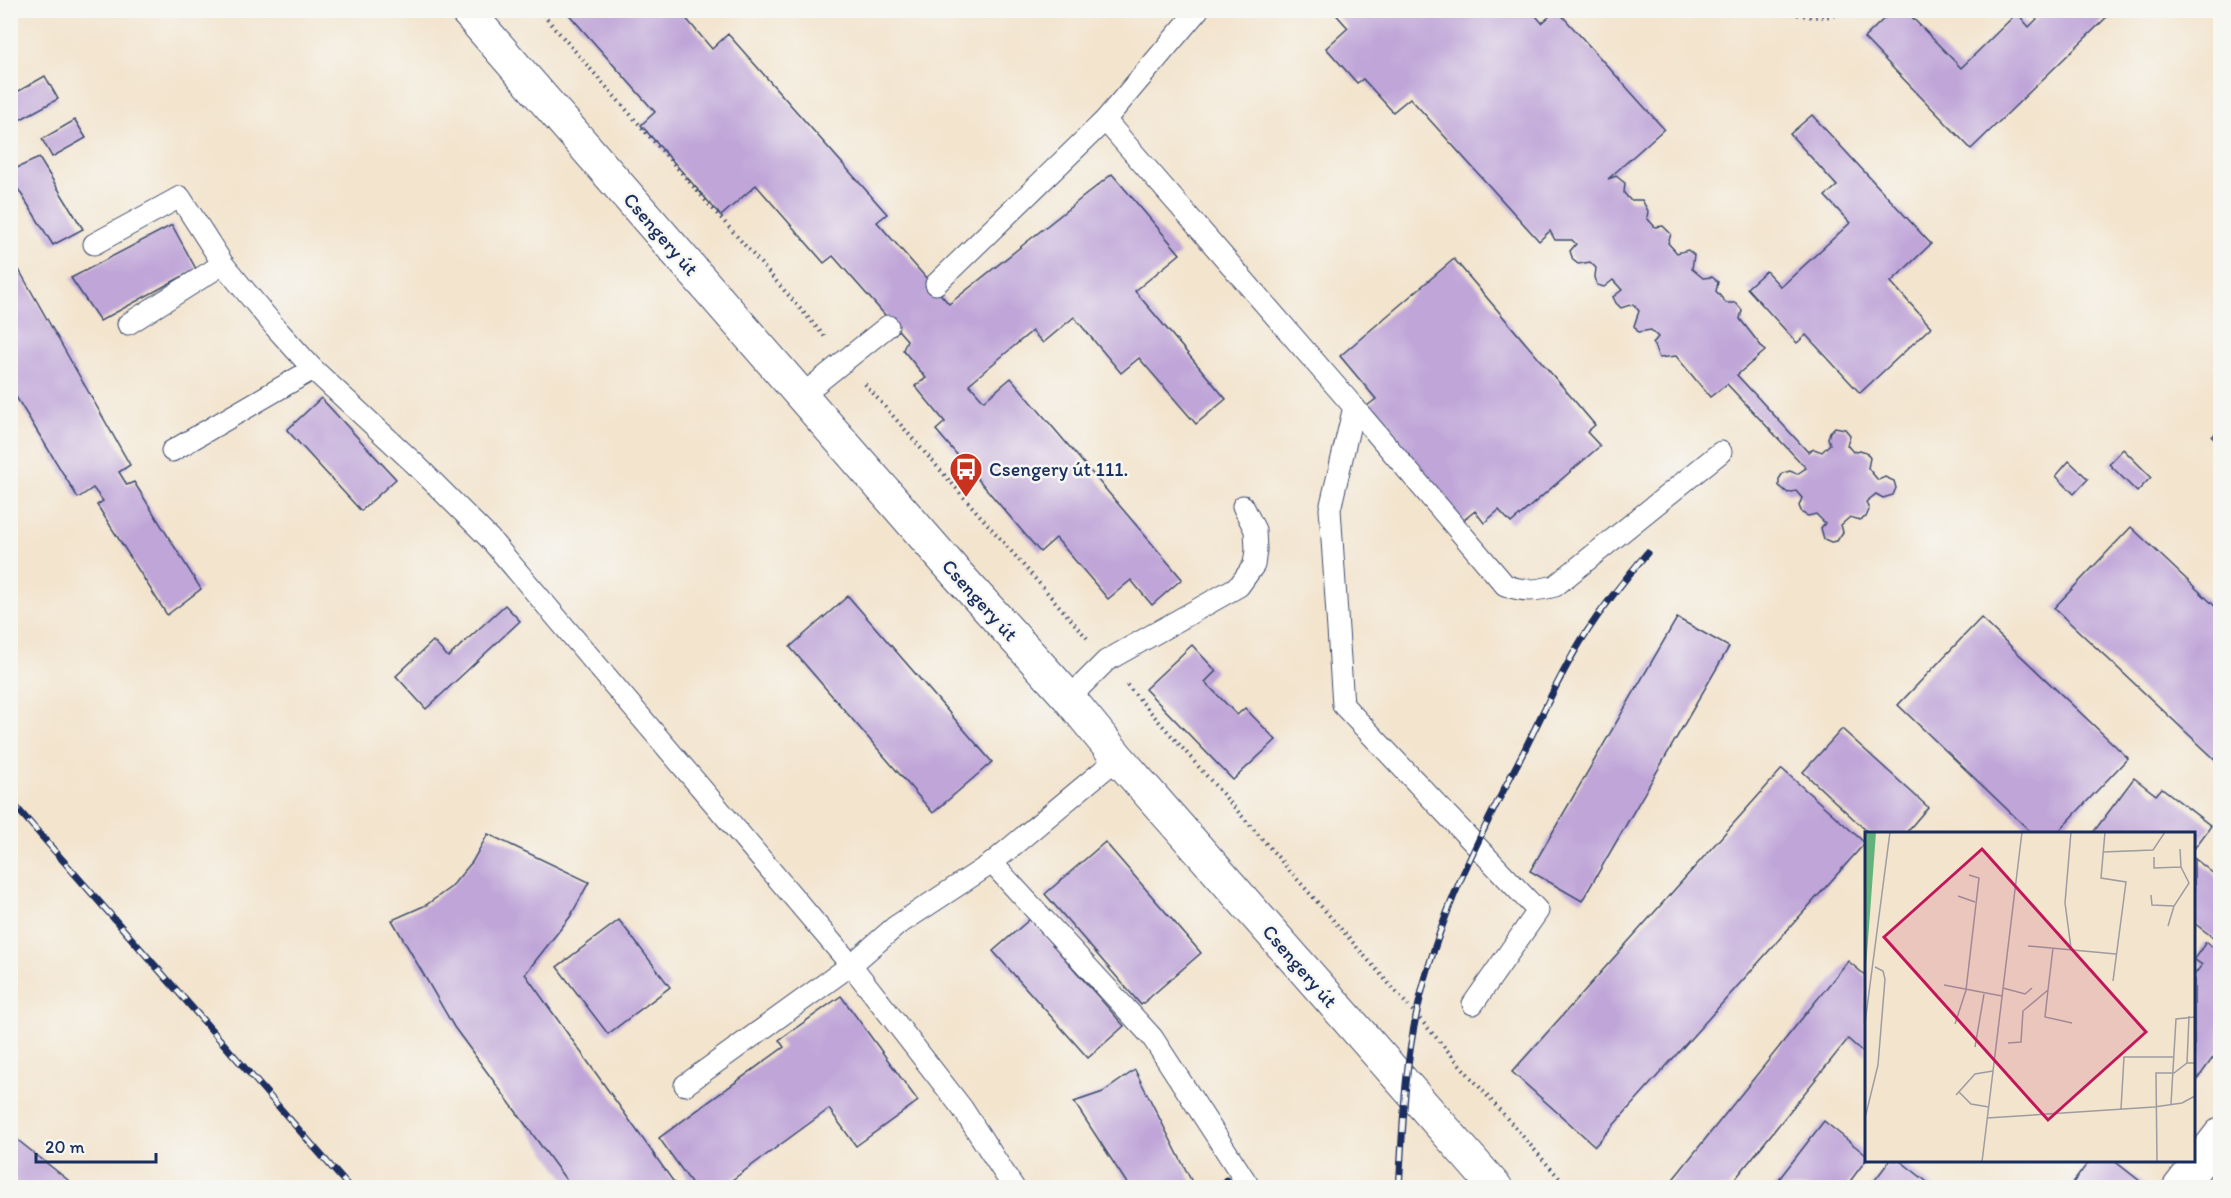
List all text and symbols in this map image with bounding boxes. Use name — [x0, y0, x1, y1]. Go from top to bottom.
street label: Csengery út — [618, 188, 704, 280]
bus stop icon: Csengery út 111. — [948, 451, 984, 498]
place label: Csengery út 111. — [989, 457, 1128, 481]
street label: Csengery út — [937, 554, 1023, 646]
inset map — [1865, 832, 2195, 1162]
street label: Csengery út — [1257, 920, 1343, 1012]
scale bar — [36, 1126, 156, 1164]
text: 20 m — [45, 1136, 85, 1158]

